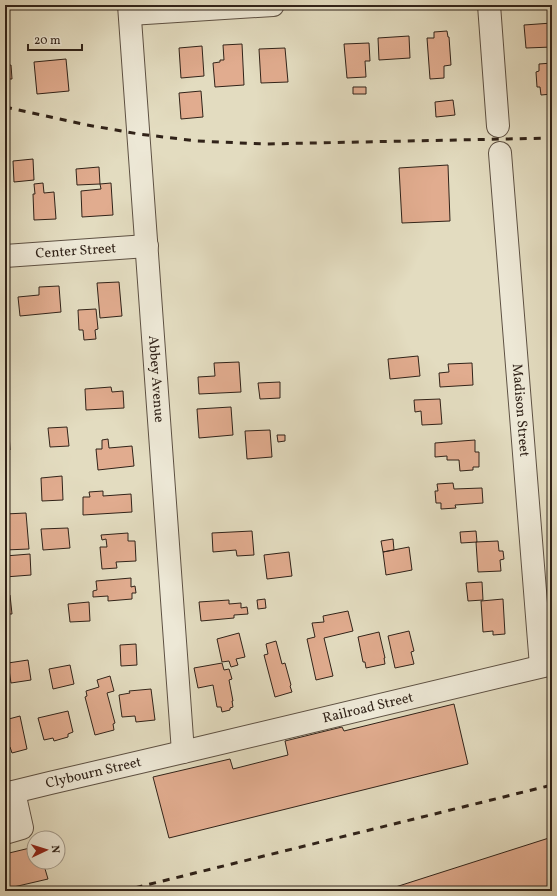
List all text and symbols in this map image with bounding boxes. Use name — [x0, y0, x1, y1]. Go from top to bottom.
scale bar — [28, 26, 82, 52]
text: 20 m — [34, 33, 61, 49]
street label: Center Street — [35, 239, 117, 263]
street label: Abbey Avenue — [143, 335, 169, 424]
street label: Madison Street — [507, 363, 534, 458]
street label: Railroad Street — [321, 688, 415, 728]
street label: Clybourn Street — [44, 752, 143, 793]
north arrow — [26, 830, 66, 870]
text: N — [47, 845, 62, 854]

